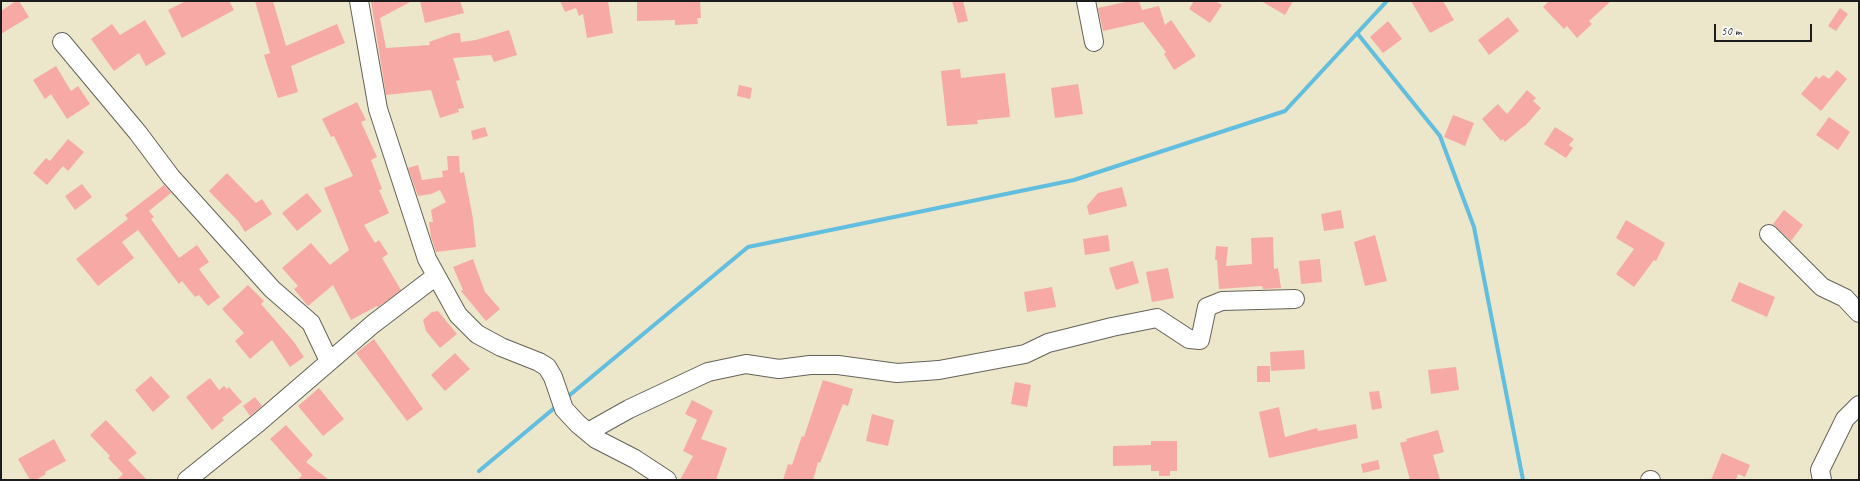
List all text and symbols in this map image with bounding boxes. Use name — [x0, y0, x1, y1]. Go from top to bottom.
scale bar — [1716, 16, 1814, 42]
text: 50 m — [1721, 23, 1741, 39]

